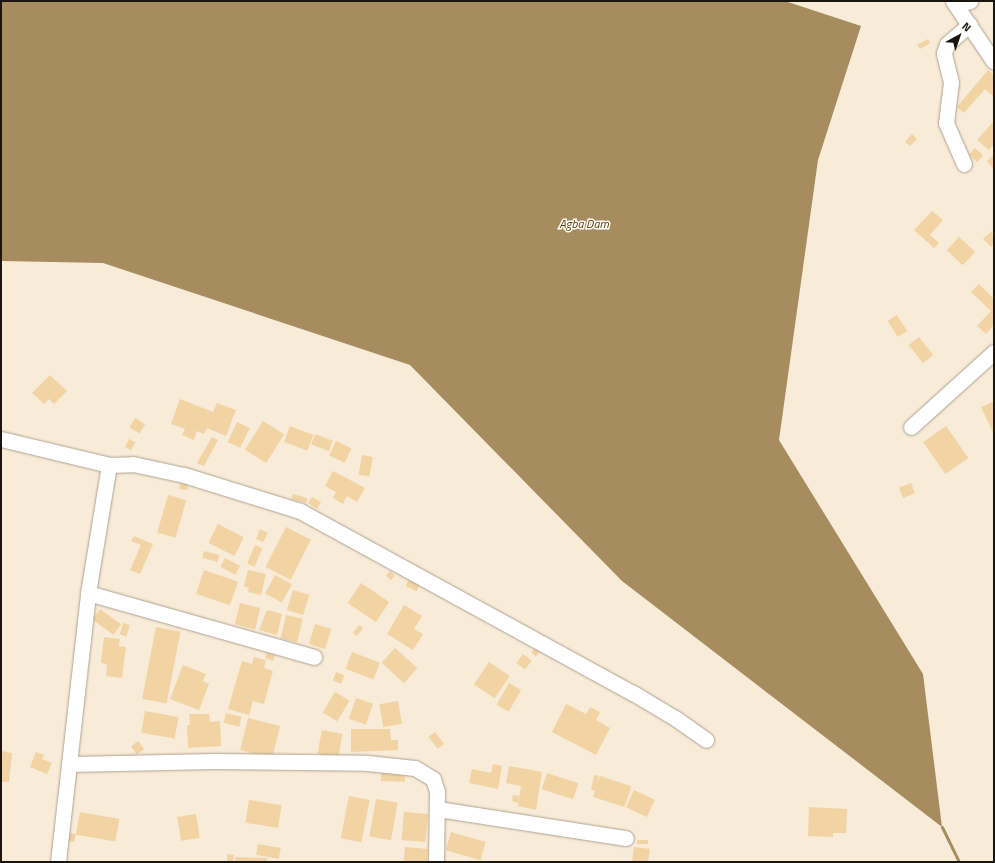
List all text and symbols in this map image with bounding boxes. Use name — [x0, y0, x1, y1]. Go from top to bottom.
north arrow — [939, 16, 979, 56]
text: N — [959, 18, 975, 35]
water label: Agba Dam — [559, 217, 609, 231]

